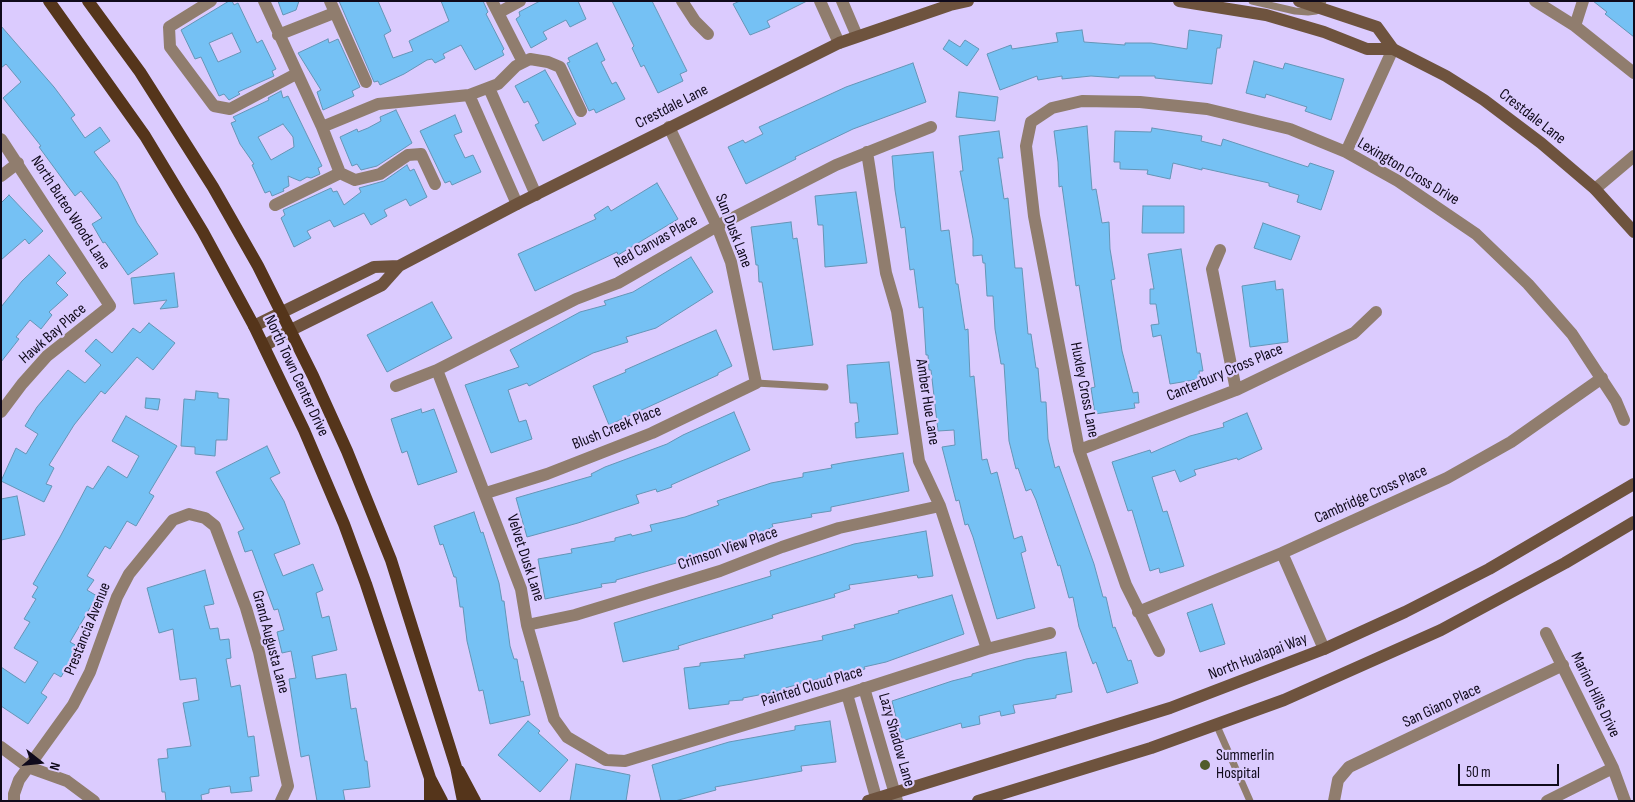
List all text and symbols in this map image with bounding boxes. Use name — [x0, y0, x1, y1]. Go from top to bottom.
street label: Crestdale Lane — [632, 80, 712, 134]
street label: Crestdale Lane — [1495, 85, 1569, 149]
street label: Lexington Cross Drive — [1354, 134, 1462, 210]
street label: North Buteo Woods Lane — [26, 153, 114, 273]
street label: Sun Dusk Lane — [710, 192, 756, 270]
street label: Red Canvas Place — [611, 211, 701, 273]
street label: Hawk Bay Place — [16, 300, 90, 368]
street label: North Town Center Drive — [260, 312, 332, 440]
street label: Canterbury Cross Place — [1164, 340, 1286, 406]
street label: Huxley Cross Lane — [1065, 341, 1103, 439]
street label: Amber Hue Lane — [911, 358, 943, 446]
street label: Blush Creek Place — [570, 401, 664, 455]
street label: Cambridge Cross Place — [1312, 462, 1430, 528]
street label: Velvet Dusk Lane — [502, 512, 548, 604]
street label: Crimson View Place — [676, 523, 780, 575]
street label: Prestancia Avenue — [61, 580, 115, 678]
street label: Grand Augusta Lane — [247, 588, 293, 696]
street label: North Hualapai Way — [1206, 629, 1310, 685]
street label: Marino Hills Drive — [1566, 649, 1624, 741]
street label: Painted Cloud Place — [759, 662, 865, 712]
street label: San Giano Place — [1400, 679, 1484, 733]
street label: Lazy Shadow Lane — [873, 691, 919, 789]
north arrow — [15, 737, 65, 787]
place label: Summerlin Hospital — [1216, 746, 1274, 784]
scale bar — [1460, 754, 1561, 786]
marker: Summerlin Hospital — [1198, 758, 1212, 772]
text: N — [46, 760, 64, 772]
text: 50 m — [1466, 763, 1491, 782]

